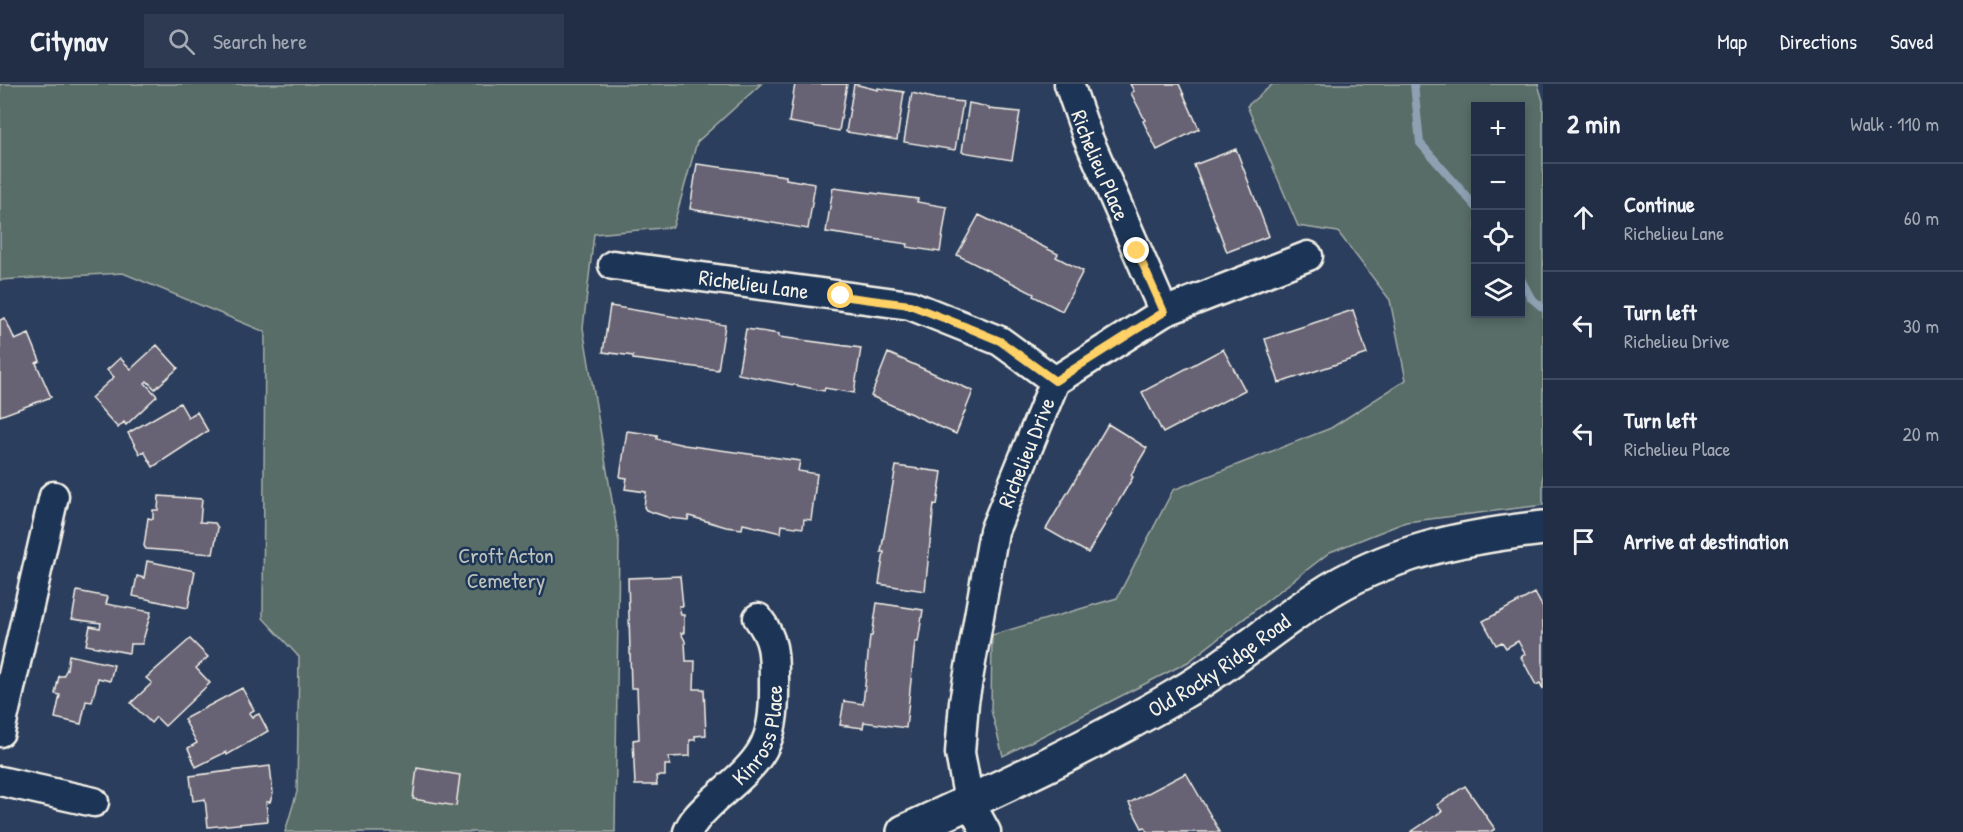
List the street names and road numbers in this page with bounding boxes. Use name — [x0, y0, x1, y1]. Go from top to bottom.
street label: Richelieu Place — [1064, 106, 1137, 225]
street label: Richelieu Lane — [697, 262, 811, 306]
street label: Richelieu Drive — [990, 392, 1062, 512]
street label: Old Rocky Ridge Road — [1142, 606, 1296, 724]
street label: Kinross Place — [725, 685, 789, 792]

